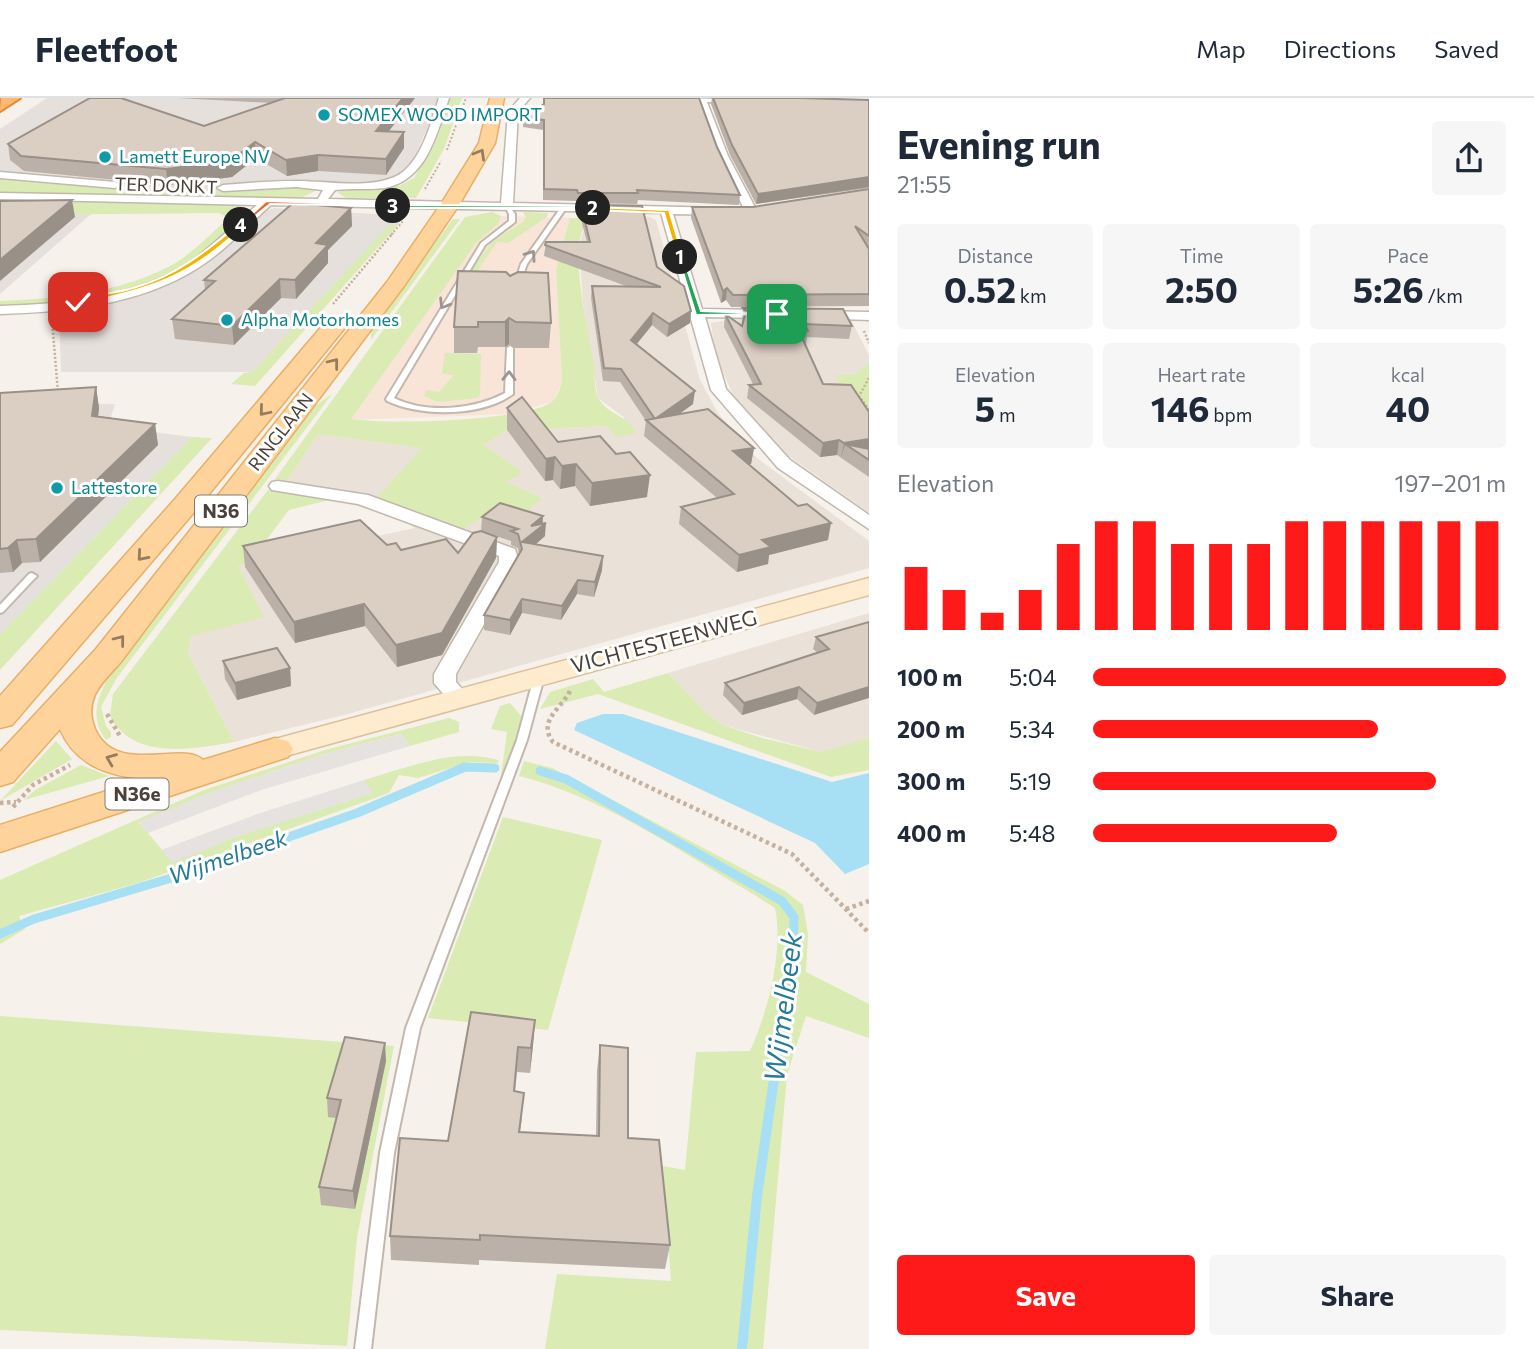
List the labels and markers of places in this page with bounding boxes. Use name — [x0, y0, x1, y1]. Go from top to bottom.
place label: SOMEX WOOD IMPORT — [338, 103, 542, 125]
marker: SOMEX WOOD IMPORT — [316, 107, 332, 123]
place label: Lamett Europe NV — [119, 145, 270, 167]
marker: Lamett Europe NV — [97, 149, 113, 165]
pin: 3 — [376, 188, 410, 224]
pin: 2 — [576, 190, 610, 226]
pin: 4 — [224, 208, 258, 242]
pin: 1 — [662, 240, 698, 274]
pin — [48, 272, 108, 332]
pin — [747, 284, 807, 344]
place label: Alpha Motorhomes — [241, 308, 399, 330]
marker: Alpha Motorhomes — [219, 312, 235, 328]
place label: Lattestore — [71, 476, 157, 498]
marker: Lattestore — [49, 480, 65, 496]

